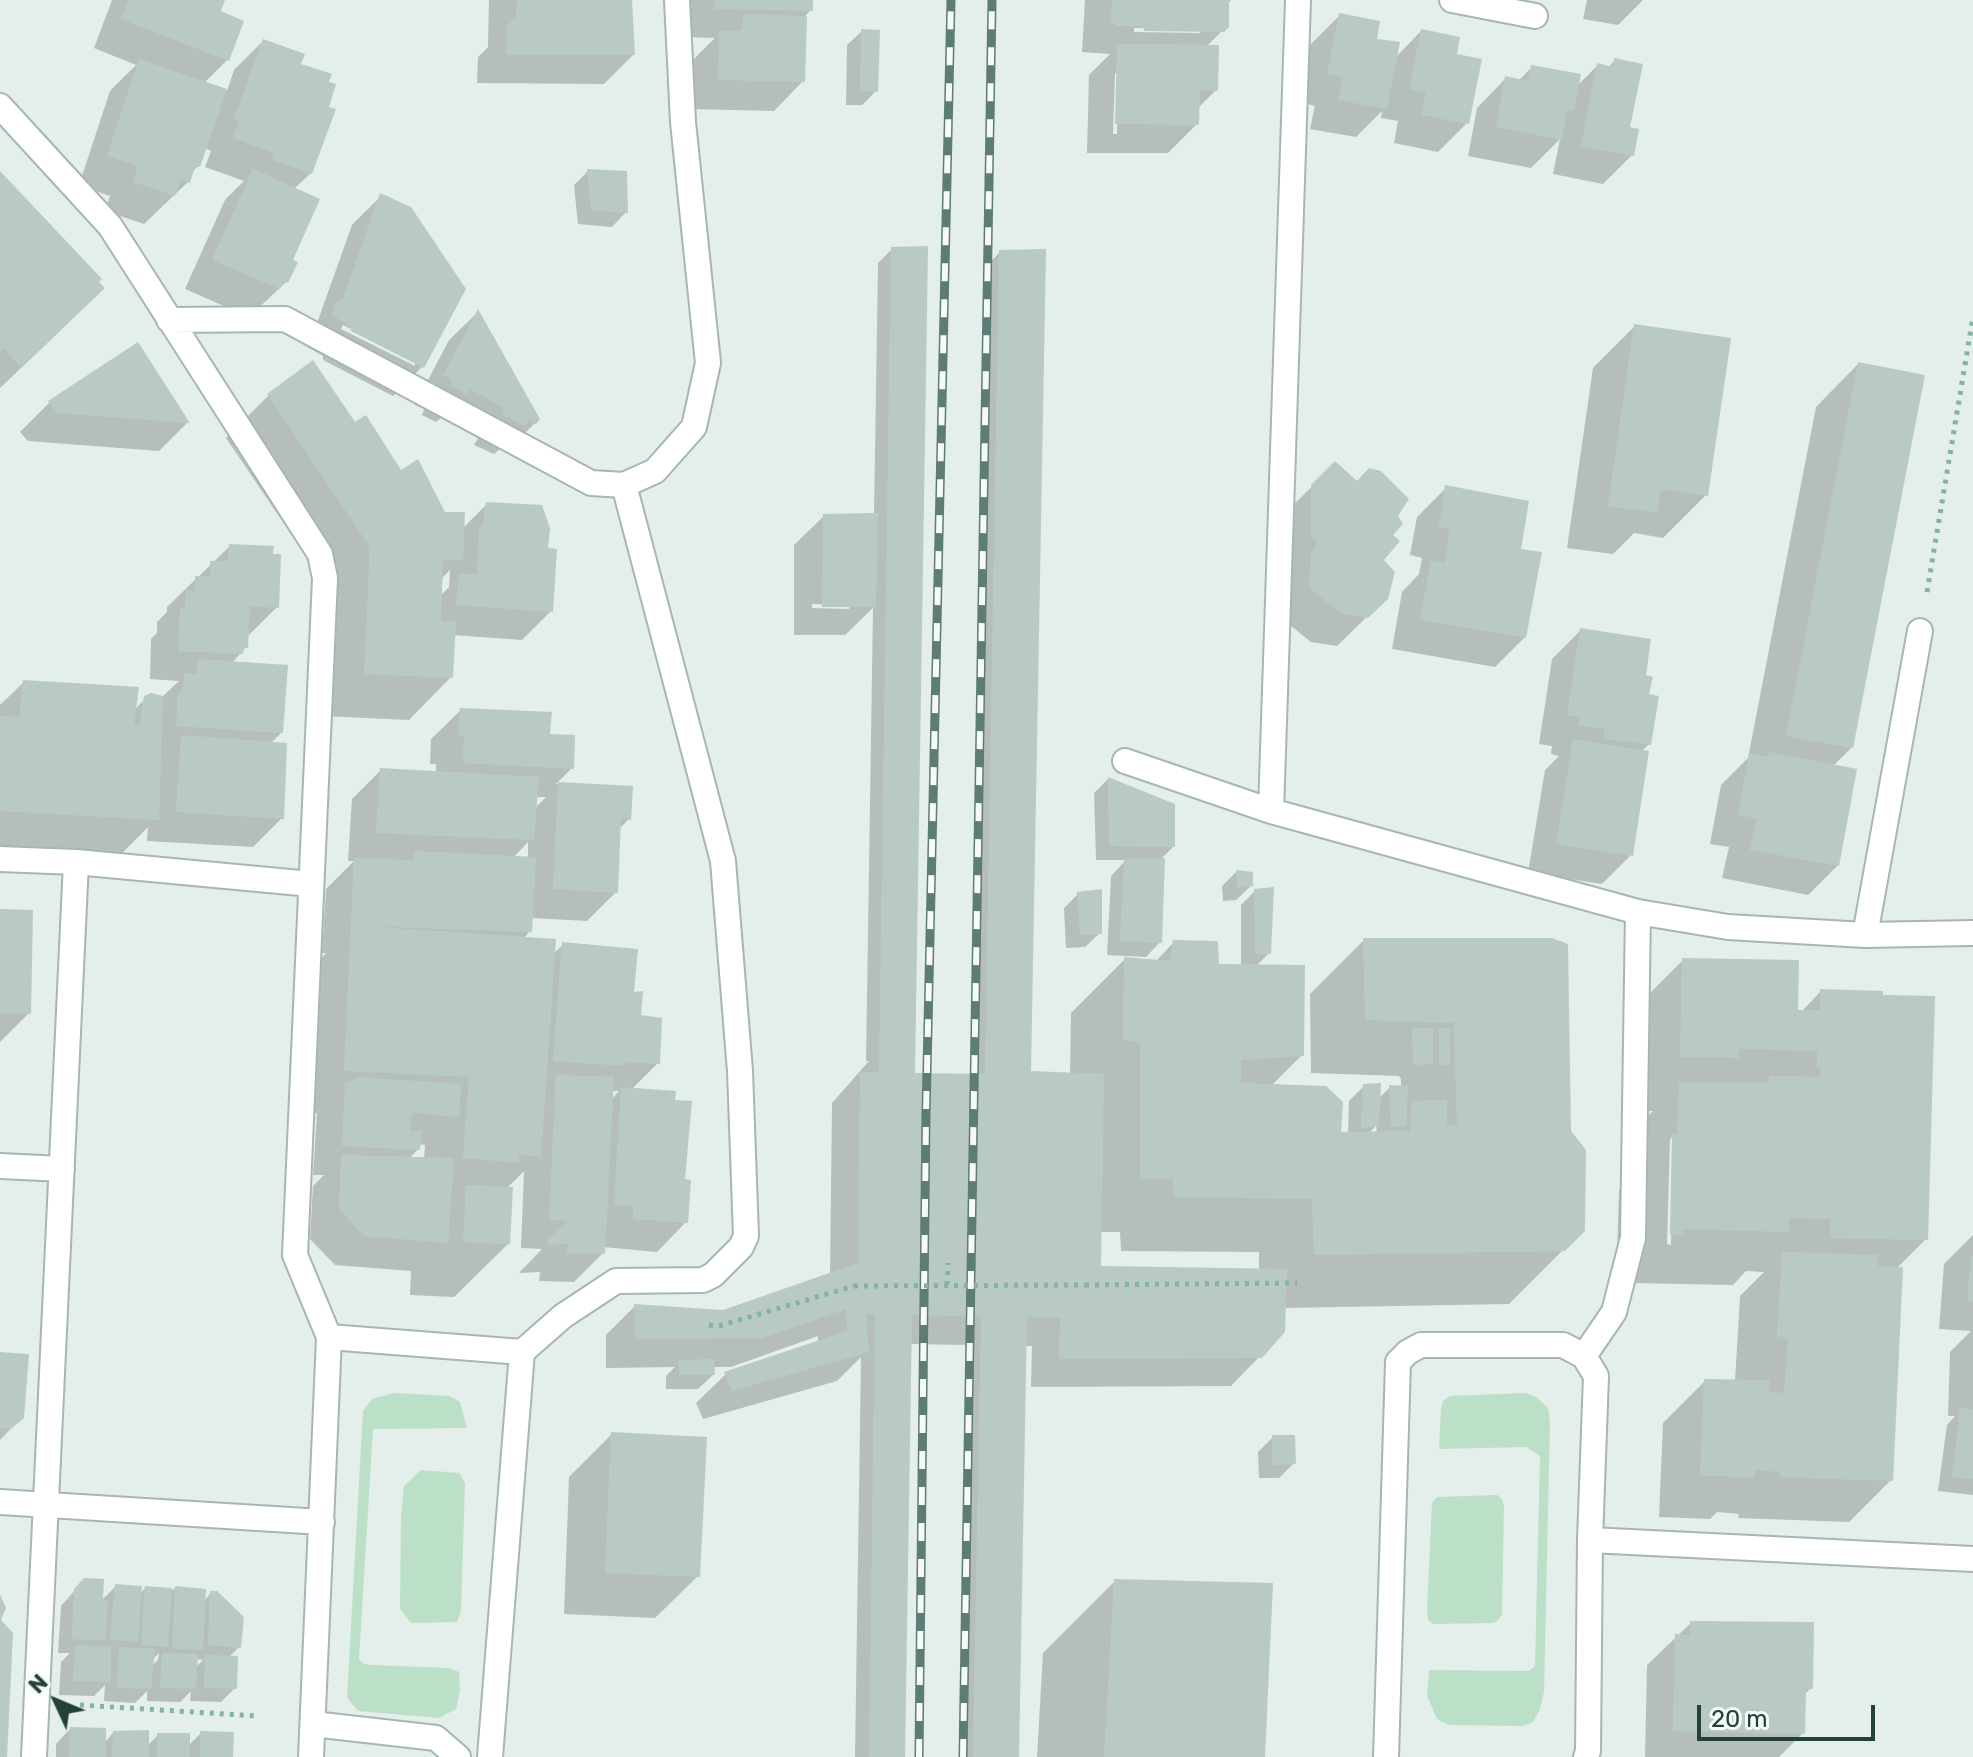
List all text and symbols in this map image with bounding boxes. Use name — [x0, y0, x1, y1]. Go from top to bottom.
north arrow — [16, 1661, 96, 1741]
text: N — [23, 1669, 54, 1699]
scale bar — [1701, 1689, 1879, 1739]
text: 20 m — [1711, 1705, 1768, 1733]

